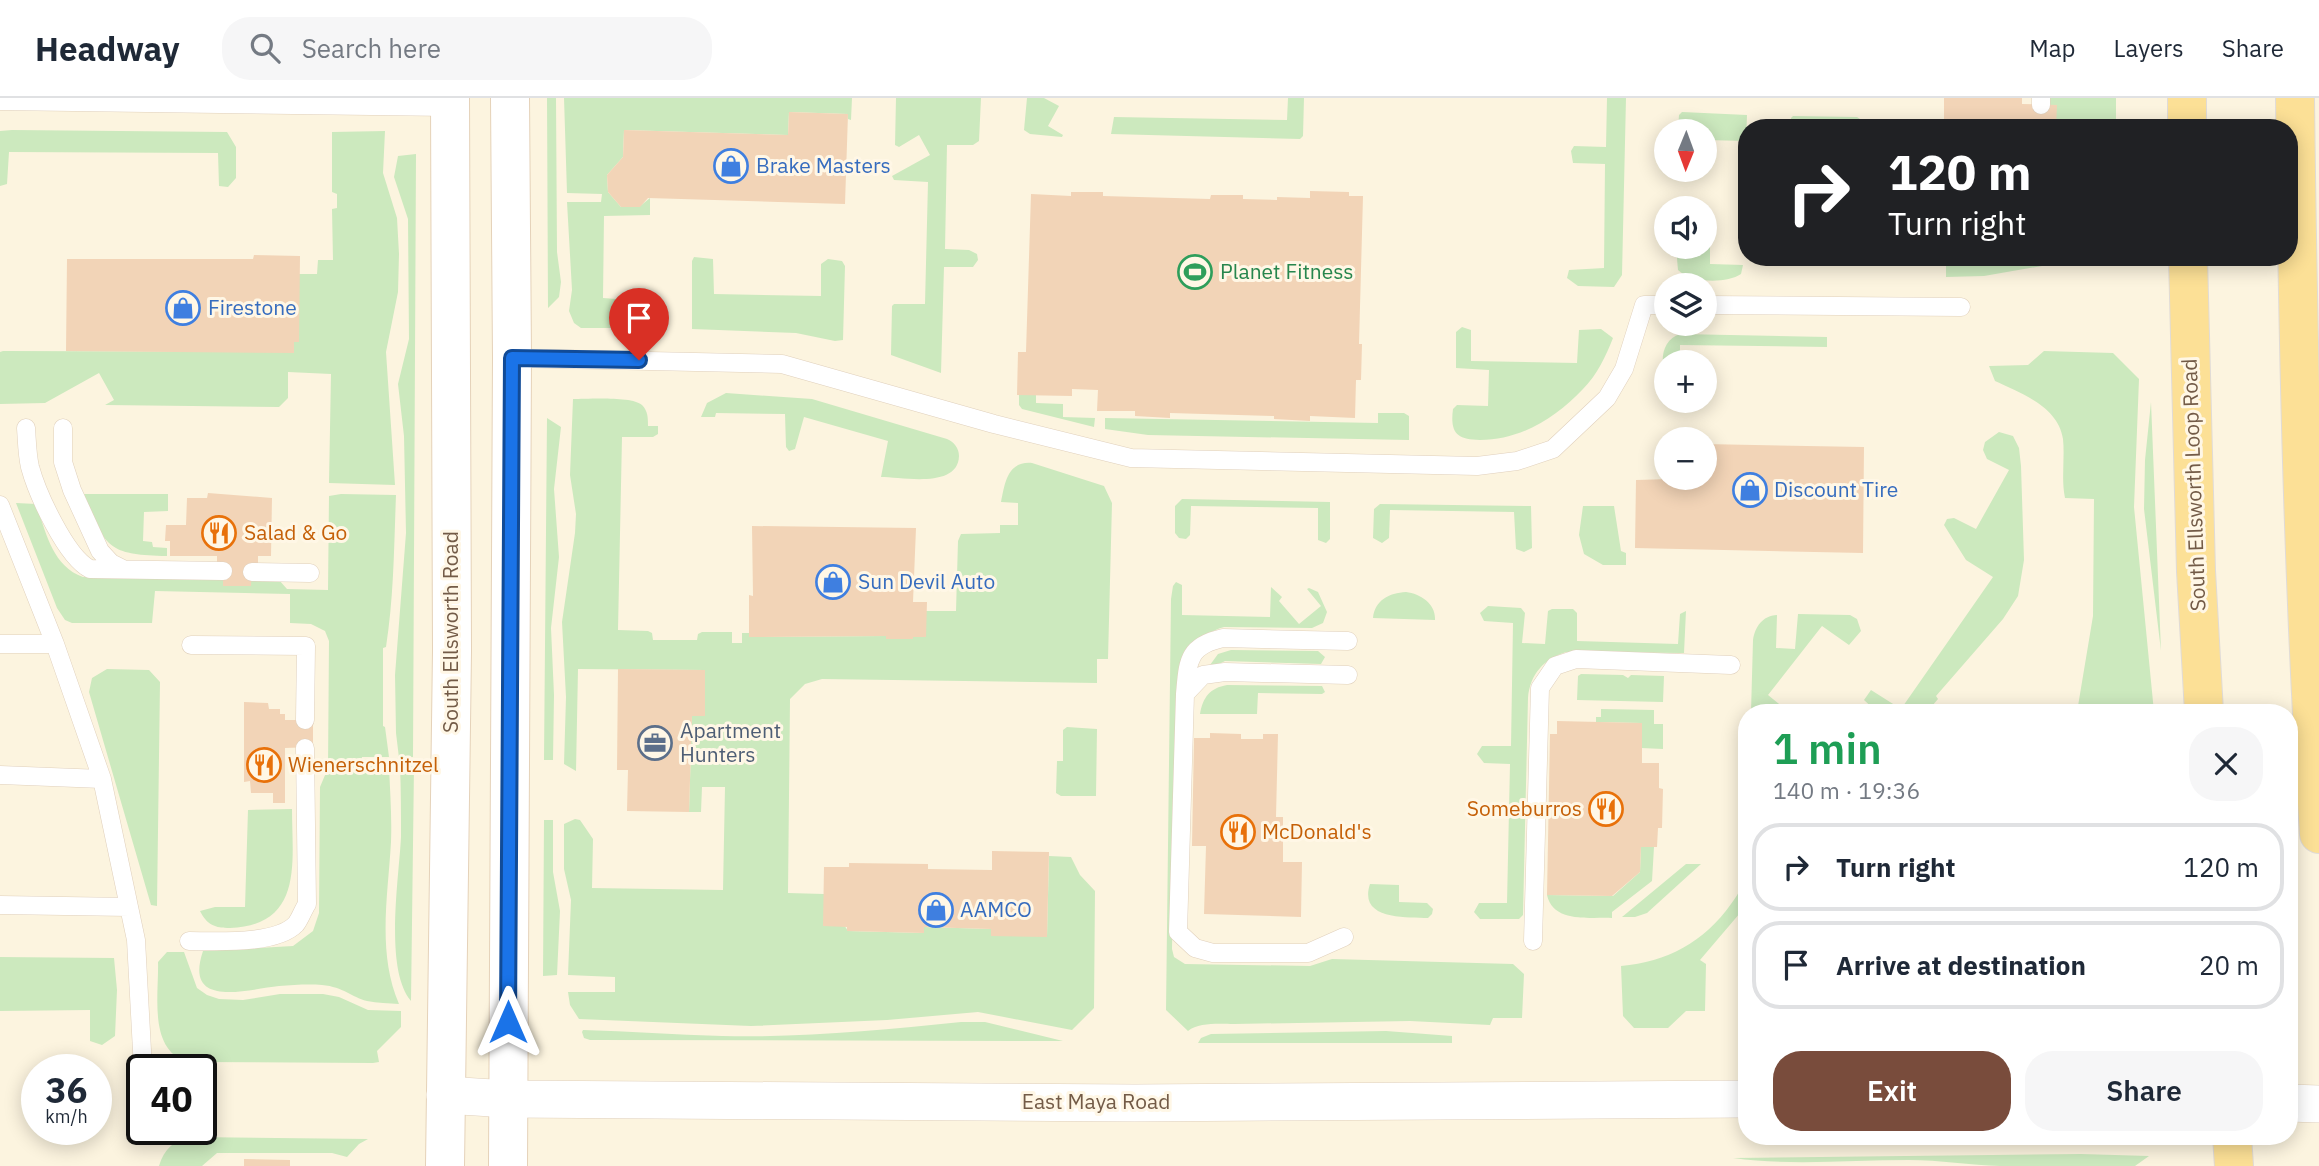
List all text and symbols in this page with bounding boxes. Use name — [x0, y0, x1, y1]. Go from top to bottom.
search box — [222, 17, 712, 80]
text: Headway — [35, 27, 180, 70]
icon: search — [246, 29, 284, 67]
text: Search here — [302, 31, 441, 65]
text: Map — [2029, 32, 2076, 64]
text: Layers — [2114, 32, 2184, 64]
text: Share — [2222, 32, 2284, 64]
north arrow — [1654, 119, 1717, 182]
map controls — [1654, 119, 1717, 490]
text: 120 m — [1888, 140, 2032, 203]
shop icon: Brake Masters — [712, 147, 750, 185]
icon: right — [1773, 147, 1864, 238]
place label: Brake Masters — [756, 151, 891, 179]
button: sound — [1654, 196, 1717, 259]
text: Turn right — [1888, 202, 2026, 244]
sports icon: Planet Fitness — [1176, 253, 1214, 291]
place label: Planet Fitness — [1220, 257, 1354, 285]
button: layers — [1654, 273, 1717, 336]
pin — [609, 288, 669, 360]
shop icon: Firestone — [164, 289, 202, 327]
place label: Firestone — [208, 293, 297, 321]
icon: arrive — [620, 299, 658, 337]
button: + — [1654, 350, 1717, 413]
street label: South Ellsworth Loop Road — [2175, 358, 2211, 612]
button: − — [1654, 427, 1717, 490]
shop icon: Discount Tire — [1731, 471, 1769, 509]
place label: Discount Tire — [1774, 475, 1898, 503]
restaurant icon: Salad & Go — [200, 514, 238, 552]
place label: Salad & Go — [244, 518, 347, 546]
street label: South Ellsworth Road — [436, 531, 464, 733]
shop icon: Sun Devil Auto — [814, 563, 852, 601]
place label: Sun Devil Auto — [858, 567, 995, 595]
place label: Apartment Hunters — [680, 716, 781, 768]
text: 1 min — [1773, 721, 1882, 776]
office icon: Apartment Hunters — [636, 724, 674, 762]
button: close — [2189, 727, 2263, 801]
restaurant icon: Wienerschnitzel — [245, 746, 283, 784]
place label: Wienerschnitzel — [288, 750, 439, 778]
text: 140 m · 19:36 — [1773, 775, 1920, 805]
restaurant icon: Someburros — [1587, 790, 1625, 828]
place label: Someburros — [1467, 794, 1582, 822]
restaurant icon: McDonald's — [1219, 813, 1257, 851]
place label: McDonald's — [1262, 817, 1372, 845]
icon: right — [1777, 848, 1815, 886]
text: Turn right — [1836, 850, 1955, 884]
text: 120 m — [2183, 850, 2259, 884]
shop icon: AAMCO — [917, 891, 955, 929]
place label: AAMCO — [960, 895, 1032, 923]
icon: arrive — [1777, 946, 1815, 984]
text: Arrive at destination — [1836, 948, 2086, 982]
text: 20 m — [2199, 948, 2259, 982]
position arrow — [471, 985, 545, 1059]
button: Exit — [1773, 1051, 2011, 1131]
button: Share — [2025, 1051, 2263, 1131]
speed limit sign: 40 — [126, 1054, 217, 1145]
text: 36 — [45, 1067, 88, 1113]
street label: East Maya Road — [1022, 1087, 1170, 1115]
text: km/h — [45, 1105, 88, 1128]

